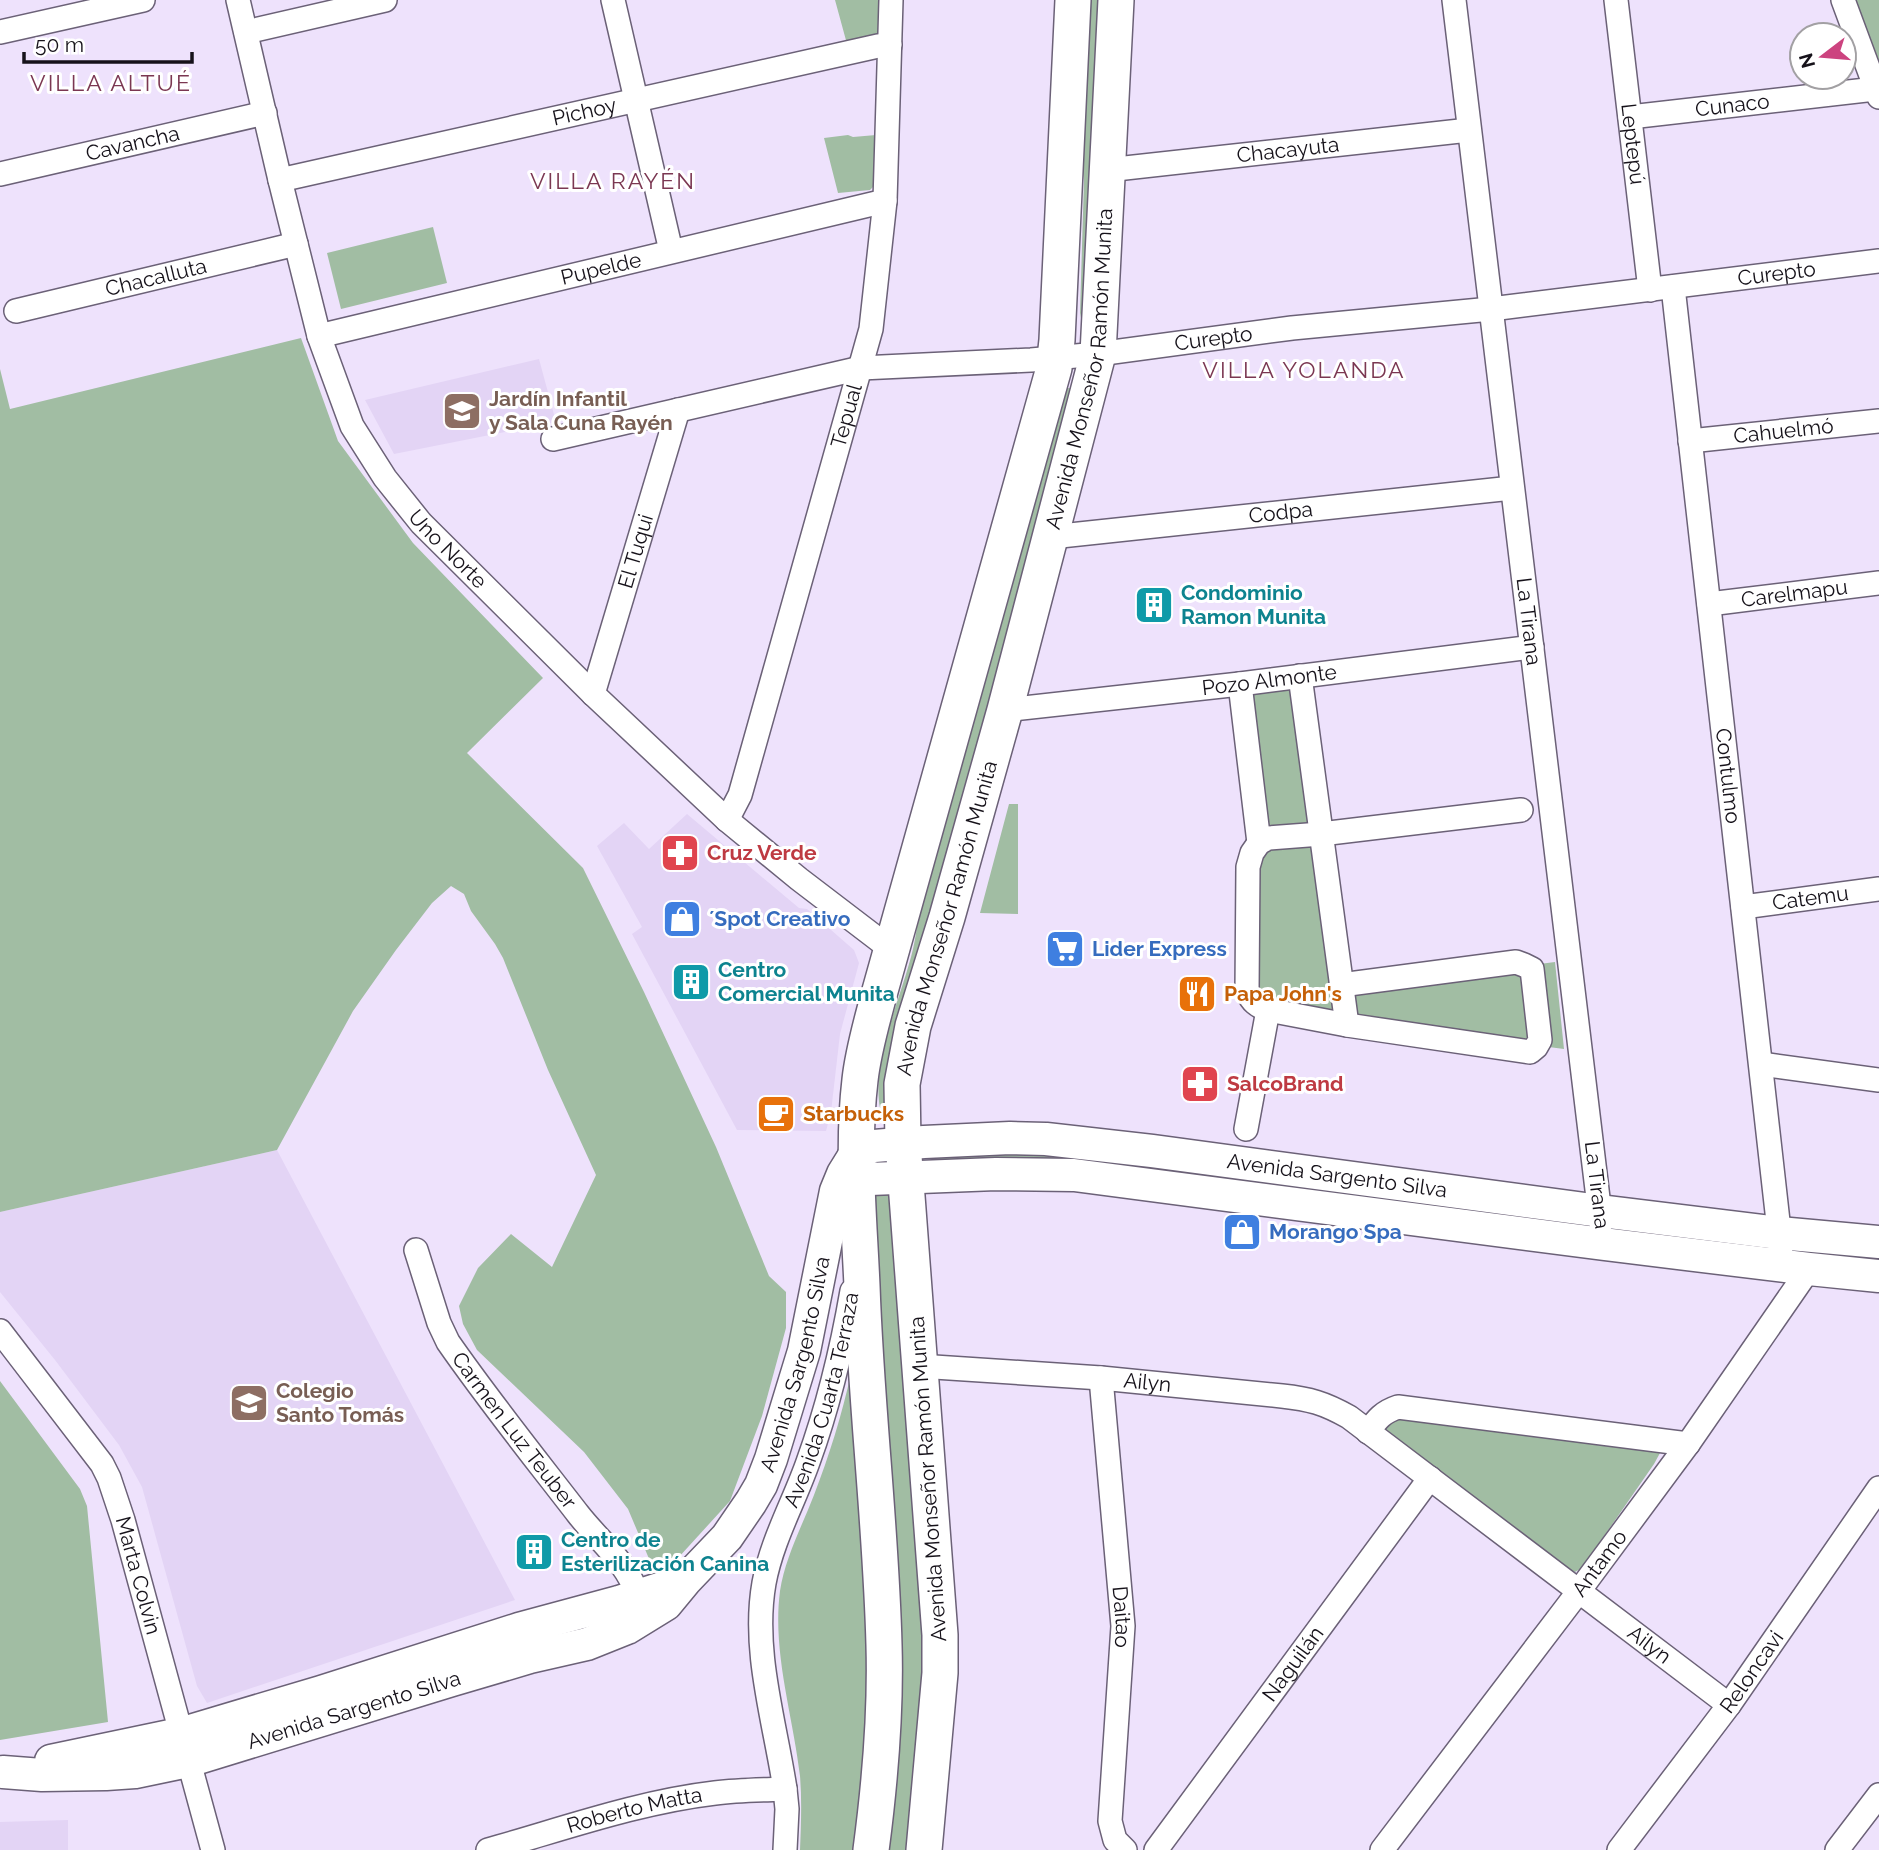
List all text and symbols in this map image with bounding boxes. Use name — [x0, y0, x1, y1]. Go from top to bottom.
scale bar — [24, 21, 192, 65]
north arrow — [1788, 21, 1858, 91]
text: 50 m — [35, 32, 84, 57]
text: N — [1794, 51, 1819, 71]
district label: VILLA ALTUÉ — [30, 69, 192, 96]
street label: Cunaco — [1694, 88, 1771, 121]
street label: Pichoy — [550, 92, 619, 131]
street label: Leptepú — [1616, 102, 1651, 186]
street label: Cavancha — [83, 120, 182, 166]
street label: Chacayuta — [1235, 131, 1340, 168]
district label: VILLA RAYÉN — [530, 167, 696, 194]
street label: Avenida Monseñor Ramón Munita — [1040, 208, 1117, 532]
street label: Pupelde — [558, 247, 644, 290]
street label: Chacalluta — [103, 253, 209, 301]
street label: Curepto — [1736, 256, 1817, 290]
street label: Curepto — [1173, 320, 1254, 356]
district label: VILLA YOLANDA — [1202, 356, 1406, 383]
street label: Tepual — [825, 381, 867, 451]
place label: Jardín Infantil y Sala Cuna Rayén — [489, 386, 673, 435]
school or university icon: Jardín Infantil y Sala Cuna Rayén — [441, 390, 483, 432]
street label: Cahuelmó — [1732, 413, 1835, 448]
street label: Codpa — [1247, 496, 1314, 528]
street label: Uno Norte — [403, 505, 492, 593]
street label: El Tuqui — [612, 511, 658, 591]
street label: Carelmapu — [1740, 574, 1849, 612]
street label: La Tirana — [1512, 576, 1547, 667]
place label: Condominio Ramon Munita — [1181, 580, 1326, 629]
building icon: Condominio Ramon Munita — [1133, 584, 1175, 626]
street label: Pozo Almonte — [1201, 659, 1338, 700]
street label: Contulmo — [1711, 727, 1746, 825]
street label: Avenida Monseñor Ramón Munita — [891, 758, 1002, 1078]
pharmacy icon: Cruz Verde — [659, 832, 701, 874]
place label: Cruz Verde — [707, 840, 817, 865]
street label: Catemu — [1771, 880, 1850, 915]
shop icon: ´Spot Creativo — [661, 898, 703, 940]
place label: ´Spot Creativo — [709, 906, 851, 931]
supermarket icon: Lider Express — [1044, 928, 1086, 970]
place label: Lider Express — [1092, 936, 1227, 961]
place label: Centro Comercial Munita — [718, 957, 895, 1006]
building icon: Centro Comercial Munita — [670, 961, 712, 1003]
restaurant icon: Papa John's — [1176, 973, 1218, 1015]
place label: Papa John's — [1224, 981, 1342, 1006]
pharmacy icon: SalcoBrand — [1179, 1063, 1221, 1105]
place label: SalcoBrand — [1227, 1071, 1343, 1096]
cafe icon: Starbucks — [755, 1093, 797, 1135]
place label: Starbucks — [803, 1101, 904, 1126]
street label: La Tirana — [1580, 1140, 1615, 1230]
street label: Avenida Sargento Silva — [1226, 1148, 1449, 1202]
shop icon: Morango Spa — [1221, 1211, 1263, 1253]
place label: Morango Spa — [1269, 1219, 1402, 1244]
street label: Avenida Sargento Silva — [754, 1254, 835, 1475]
street label: Avenida Cuarta Terraza — [778, 1290, 864, 1511]
street label: Avenida Monseñor Ramón Munita — [904, 1315, 951, 1643]
street label: Carmen Luz Teuber — [447, 1347, 582, 1514]
street label: Ailyn — [1122, 1367, 1172, 1397]
place label: Colegio Santo Tomás — [276, 1378, 404, 1427]
school or university icon: Colegio Santo Tomás — [228, 1382, 270, 1424]
street label: Marta Colvin — [111, 1514, 167, 1637]
street label: Antamo — [1566, 1525, 1632, 1601]
place label: Centro de Esterilización Canina — [561, 1527, 769, 1576]
building icon: Centro de Esterilización Canina — [513, 1531, 555, 1573]
street label: Daitao — [1108, 1585, 1136, 1649]
street label: Ailyn — [1623, 1620, 1676, 1669]
street label: Naguilán — [1257, 1621, 1328, 1706]
street label: Reloncavi — [1714, 1626, 1789, 1718]
street label: Avenida Sargento Silva — [244, 1665, 464, 1754]
street label: Roberto Matta — [564, 1782, 704, 1838]

